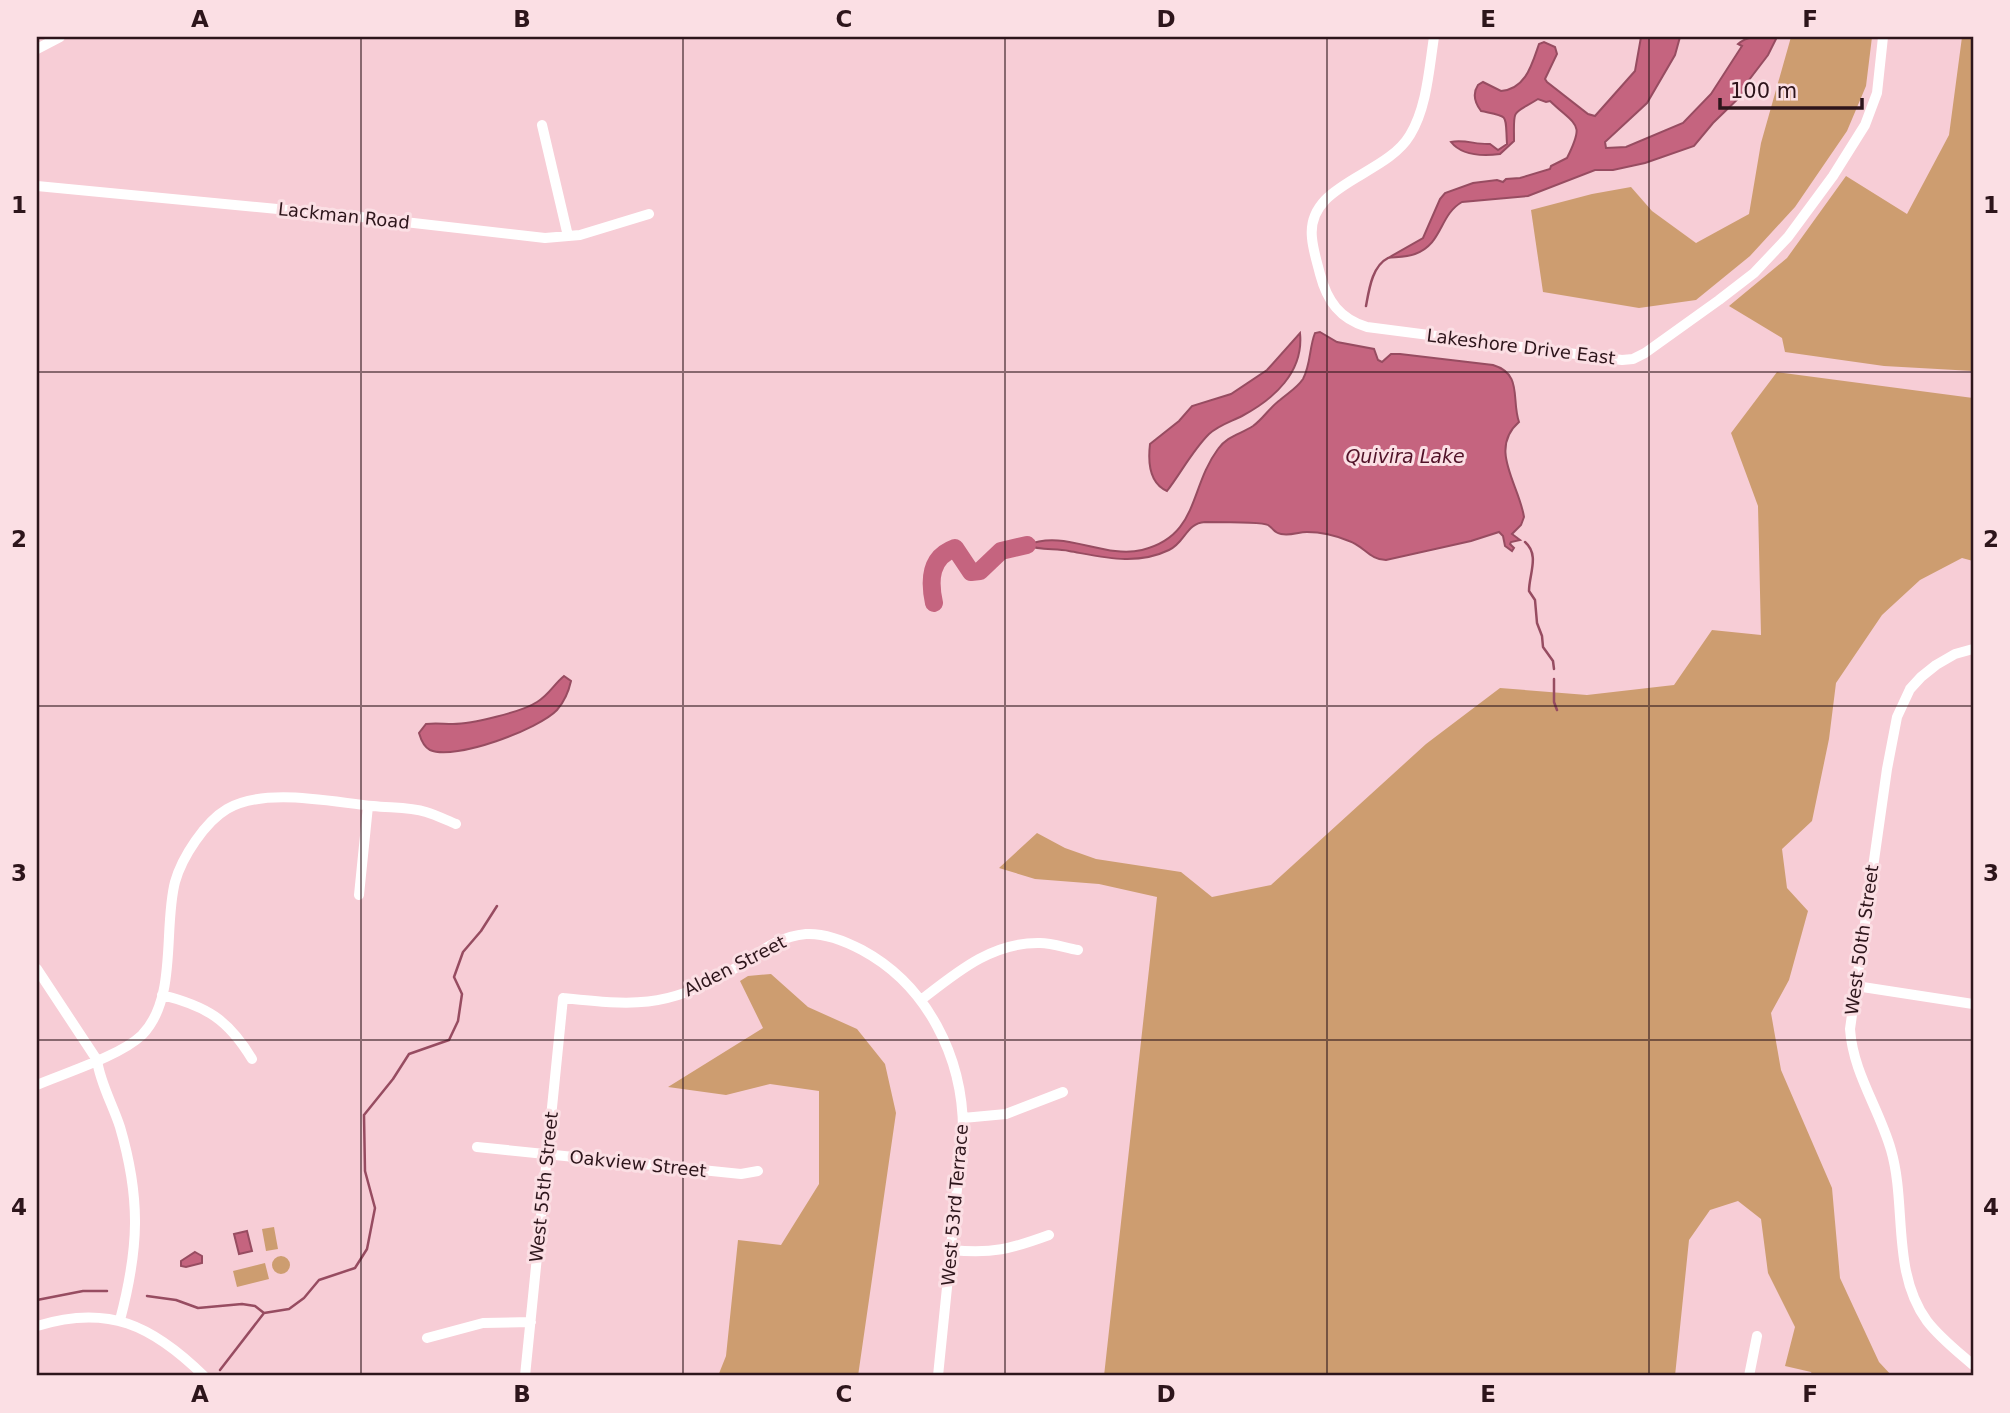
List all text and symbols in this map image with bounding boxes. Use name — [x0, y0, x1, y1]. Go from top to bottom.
text: A — [191, 6, 209, 32]
text: B — [513, 6, 531, 32]
text: C — [836, 6, 852, 32]
text: D — [1156, 6, 1176, 32]
text: E — [1480, 6, 1496, 32]
text: F — [1802, 6, 1818, 32]
scale bar — [1720, 66, 1861, 110]
text: 100 m — [1730, 79, 1797, 103]
text: 1 — [11, 192, 27, 218]
text: 1 — [1983, 192, 1999, 218]
street label: Lackman Road — [277, 198, 411, 233]
street label: Lakeshore Drive East — [1425, 324, 1617, 369]
water label: Quivira Lake — [1345, 445, 1465, 467]
text: 2 — [11, 526, 27, 552]
text: 2 — [1983, 526, 1999, 552]
text: 3 — [11, 860, 27, 886]
text: 3 — [1983, 860, 1999, 886]
street label: West 50th Street — [1841, 863, 1882, 1017]
street label: Alden Street — [680, 931, 789, 1000]
street label: West 55th Street — [525, 1110, 562, 1264]
street label: West 53rd Terrace — [937, 1123, 972, 1287]
street label: Oakview Street — [569, 1146, 708, 1181]
text: 4 — [11, 1194, 27, 1220]
text: 4 — [1983, 1194, 1999, 1220]
text: A — [191, 1381, 209, 1407]
text: B — [513, 1381, 531, 1407]
text: C — [836, 1381, 852, 1407]
text: D — [1156, 1381, 1176, 1407]
text: E — [1480, 1381, 1496, 1407]
text: F — [1802, 1381, 1818, 1407]

